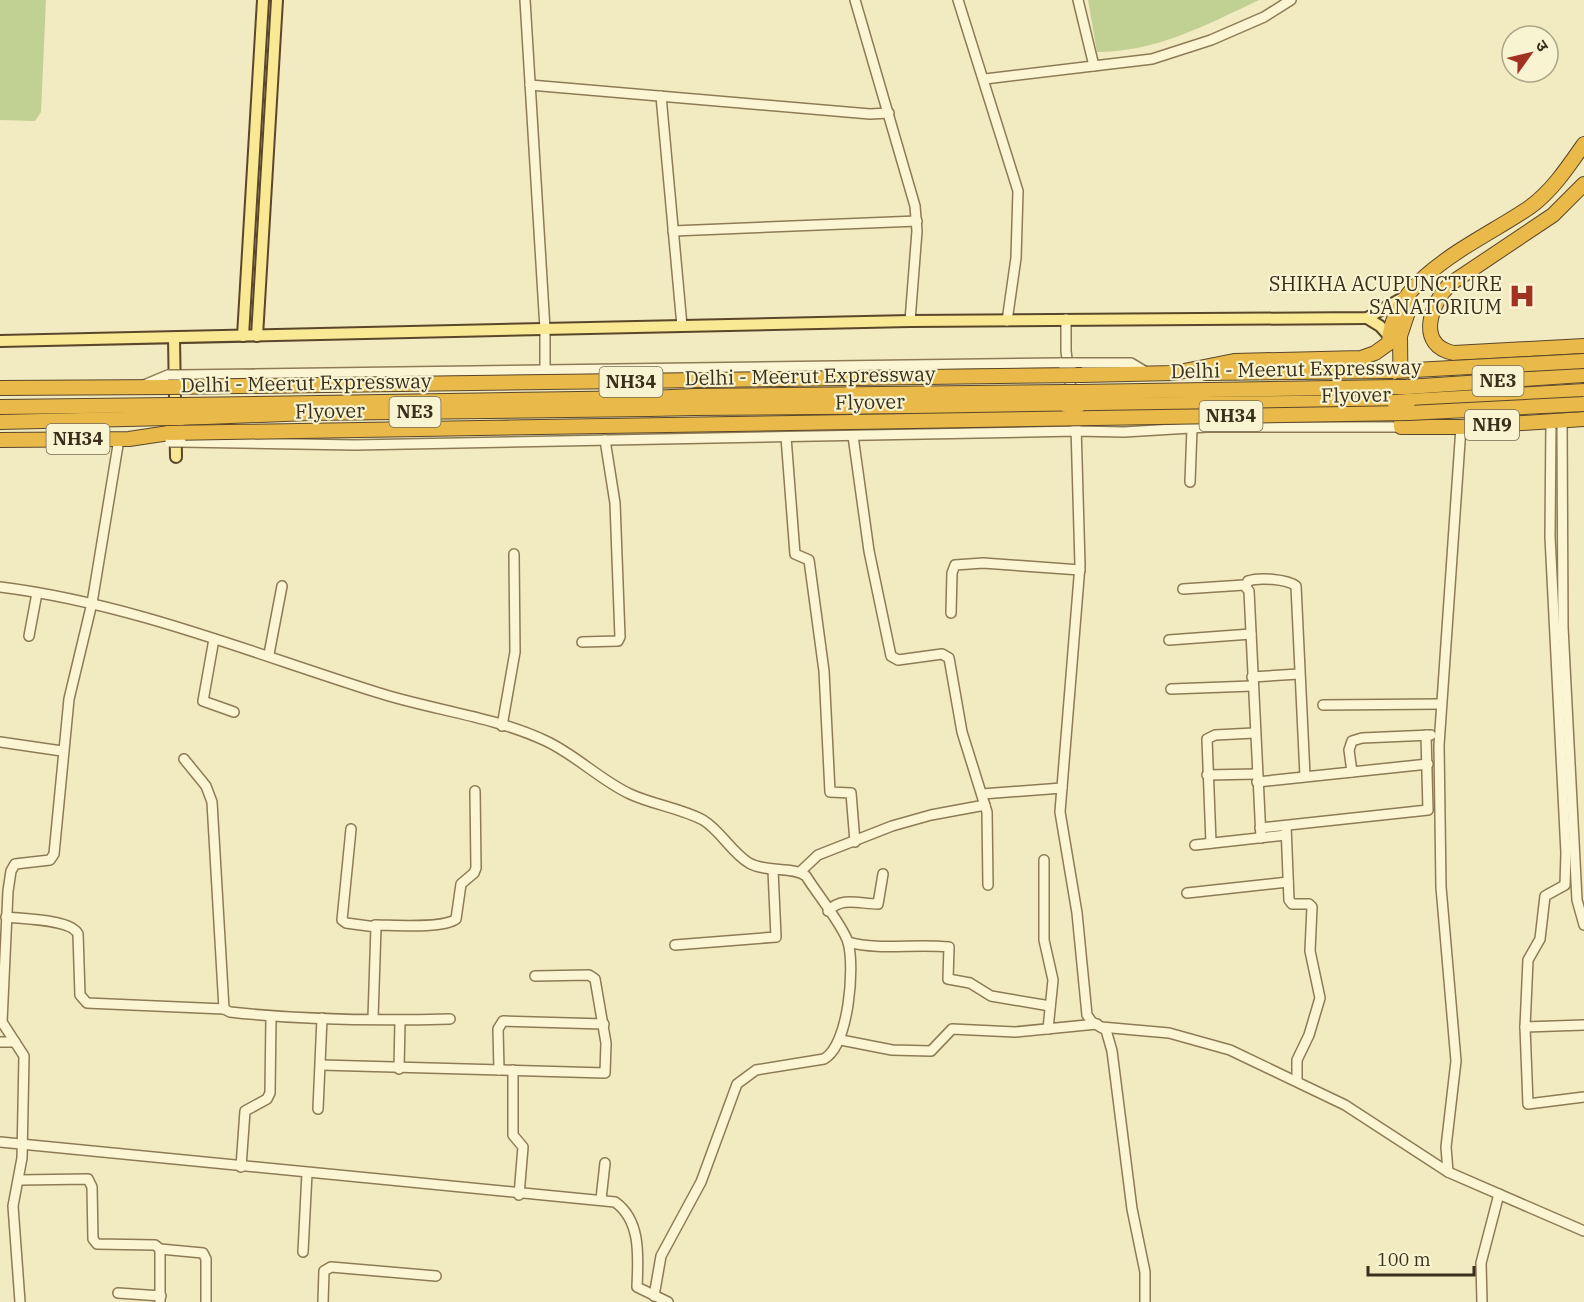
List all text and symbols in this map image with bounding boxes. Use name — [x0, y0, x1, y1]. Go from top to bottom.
north arrow — [1500, 24, 1560, 84]
text: उ — [1532, 36, 1554, 56]
place label: SHIKHA ACUPUNCTURE SANATORIUM — [1269, 270, 1502, 320]
hospital icon: SHIKHA ACUPUNCTURE SANATORIUM — [1507, 281, 1537, 311]
street label: Delhi - Meerut Expressway — [1170, 353, 1422, 384]
street label: Delhi - Meerut Expressway — [684, 360, 936, 391]
road number: NE3 — [1472, 366, 1524, 396]
street label: Delhi - Meerut Expressway — [180, 367, 432, 398]
road number: NH34 — [600, 367, 662, 397]
street label: Flyover — [1321, 380, 1391, 409]
street label: Flyover — [835, 387, 905, 416]
street label: Flyover — [295, 396, 365, 425]
road number: NE3 — [390, 397, 440, 427]
road number: NH34 — [1200, 401, 1262, 431]
road number: NH9 — [1465, 410, 1519, 440]
road number: NH34 — [46, 424, 110, 454]
scale bar — [1368, 1239, 1474, 1277]
text: 100 m — [1377, 1248, 1431, 1271]

